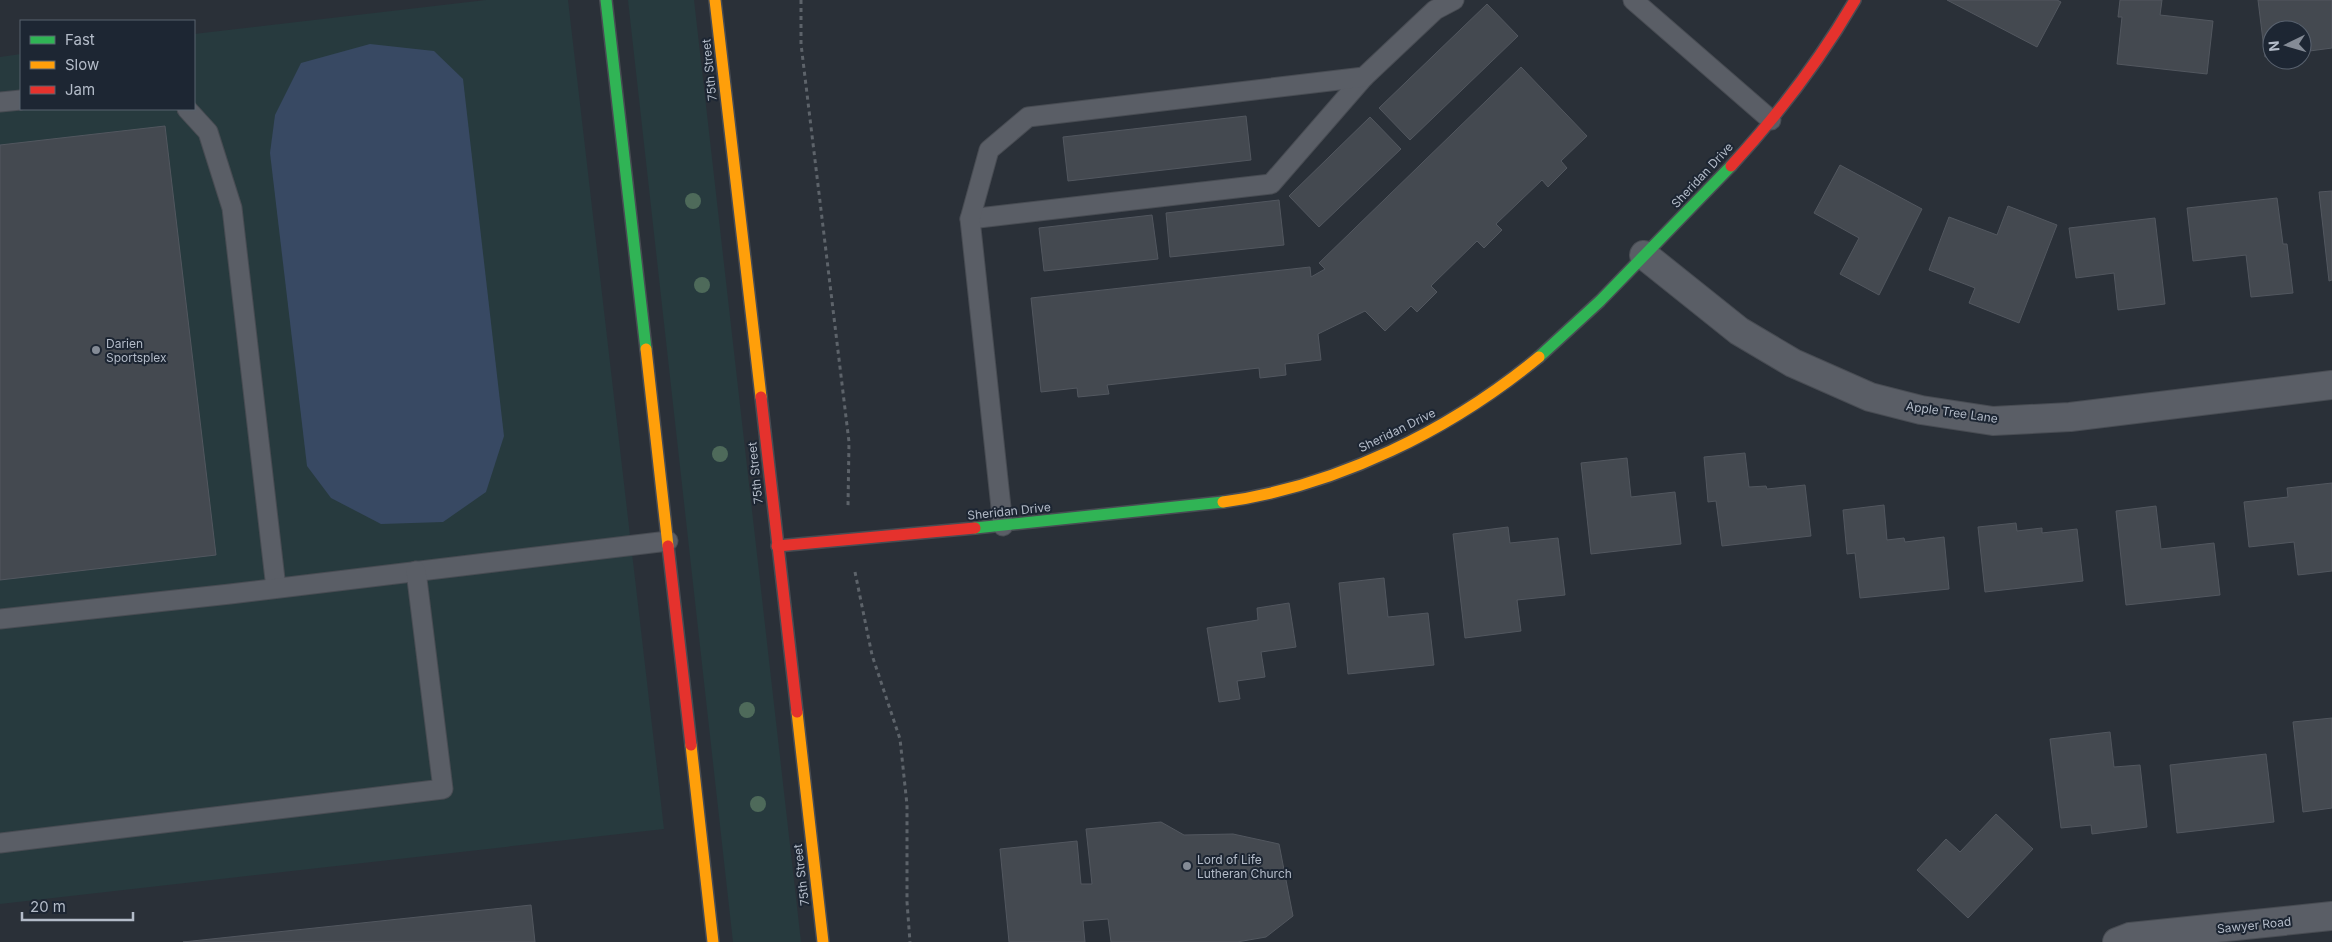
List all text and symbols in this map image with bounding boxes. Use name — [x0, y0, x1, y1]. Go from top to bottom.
legend — [20, 20, 195, 110]
north arrow — [2262, 20, 2312, 70]
text: Fast — [65, 30, 95, 49]
street label: 75th Street — [698, 38, 720, 102]
text: N — [2265, 40, 2282, 52]
text: Slow — [65, 55, 99, 74]
text: Jam — [65, 80, 95, 99]
street label: Sheridan Drive — [1668, 139, 1736, 211]
place label: Darien Sportsplex — [106, 336, 167, 365]
marker: Darien Sportsplex — [90, 344, 102, 356]
street label: Apple Tree Lane — [1905, 398, 1999, 426]
street label: Sheridan Drive — [1356, 405, 1438, 455]
street label: 75th Street — [744, 441, 766, 505]
street label: Sheridan Drive — [967, 499, 1051, 523]
street label: 75th Street — [790, 843, 812, 907]
place label: Lord of Life Lutheran Church — [1197, 852, 1292, 881]
marker: Lord of Life Lutheran Church — [1181, 860, 1193, 872]
scale bar — [22, 890, 134, 922]
text: 20 m — [30, 897, 66, 916]
street label: Sawyer Road — [2216, 914, 2292, 936]

